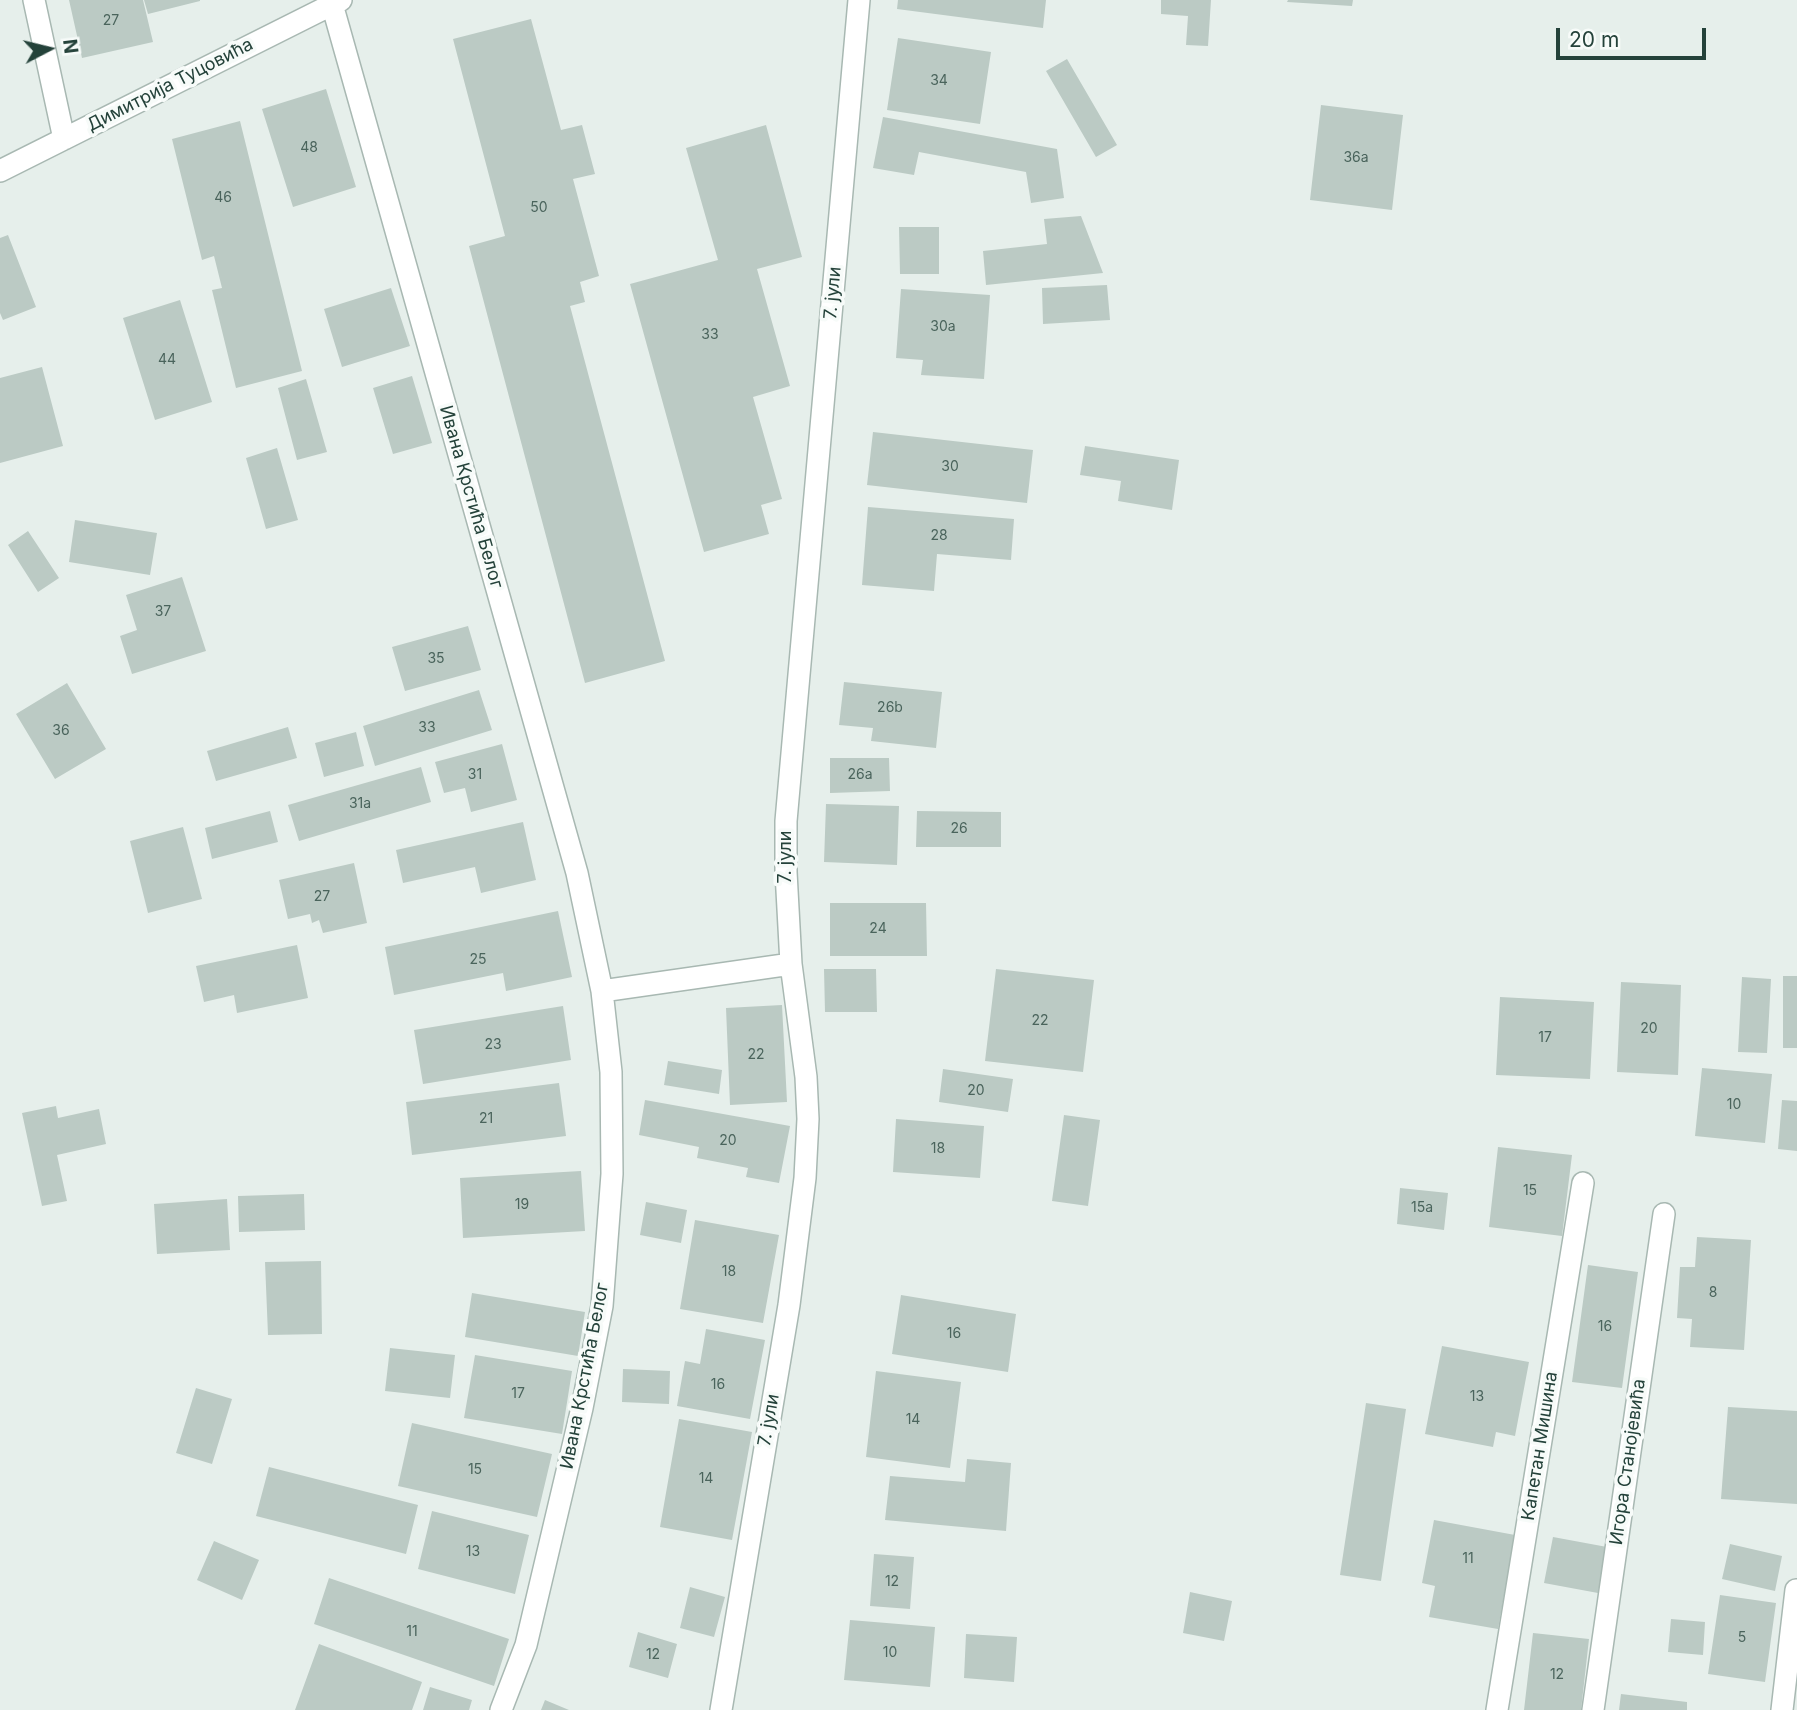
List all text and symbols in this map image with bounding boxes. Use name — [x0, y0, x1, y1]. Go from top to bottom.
house number: 27 — [103, 13, 119, 29]
north arrow — [14, 14, 84, 84]
scale bar — [1559, 14, 1710, 58]
text: 20 m — [1569, 27, 1619, 52]
street label: Димитрија Туцовића — [83, 34, 257, 136]
text: N — [58, 38, 83, 55]
house number: 34 — [930, 73, 948, 89]
house number: 48 — [300, 140, 318, 156]
house number: 36a — [1343, 150, 1369, 166]
house number: 46 — [214, 190, 232, 206]
house number: 50 — [530, 200, 548, 216]
street label: 7. јули — [820, 266, 846, 320]
house number: 30a — [930, 319, 956, 335]
house number: 33 — [701, 327, 719, 343]
house number: 44 — [158, 352, 176, 368]
street label: Ивана Крстића Белог — [435, 403, 507, 591]
house number: 30 — [941, 459, 959, 475]
house number: 28 — [930, 528, 948, 544]
house number: 37 — [155, 604, 171, 620]
house number: 35 — [427, 651, 445, 667]
house number: 26b — [877, 700, 903, 716]
house number: 33 — [418, 720, 436, 736]
house number: 36 — [52, 723, 70, 739]
house number: 31 — [468, 767, 482, 783]
house number: 26a — [847, 767, 873, 783]
house number: 31a — [349, 796, 371, 812]
house number: 26 — [950, 821, 968, 837]
street label: 7. јули — [775, 831, 797, 883]
house number: 27 — [314, 889, 330, 905]
house number: 24 — [869, 921, 887, 937]
house number: 25 — [469, 952, 487, 968]
house number: 22 — [1031, 1013, 1049, 1029]
house number: 20 — [1640, 1021, 1658, 1037]
house number: 17 — [1538, 1030, 1552, 1046]
house number: 23 — [484, 1037, 502, 1053]
house number: 22 — [747, 1047, 765, 1063]
house number: 20 — [967, 1083, 985, 1099]
house number: 10 — [1727, 1097, 1741, 1113]
house number: 21 — [479, 1111, 493, 1127]
house number: 20 — [719, 1133, 737, 1149]
house number: 18 — [931, 1141, 945, 1157]
house number: 15 — [1523, 1183, 1537, 1199]
house number: 19 — [515, 1197, 529, 1213]
house number: 15a — [1411, 1200, 1433, 1216]
house number: 18 — [722, 1264, 736, 1280]
street label: Ивана Крстића Белог — [556, 1281, 614, 1471]
house number: 8 — [1709, 1285, 1717, 1301]
house number: 16 — [1598, 1319, 1612, 1335]
house number: 16 — [947, 1326, 961, 1342]
street label: Капетан Мишина — [1518, 1370, 1562, 1522]
house number: 16 — [711, 1377, 725, 1393]
street label: Игора Станојевића — [1606, 1377, 1650, 1547]
house number: 17 — [511, 1386, 525, 1402]
house number: 13 — [1470, 1389, 1484, 1405]
street label: 7. јули — [754, 1392, 784, 1448]
house number: 14 — [906, 1412, 920, 1428]
house number: 15 — [468, 1462, 482, 1478]
house number: 14 — [699, 1471, 713, 1487]
house number: 13 — [466, 1544, 480, 1560]
house number: 11 — [1462, 1551, 1474, 1567]
house number: 12 — [885, 1574, 899, 1590]
house number: 11 — [406, 1624, 418, 1640]
house number: 5 — [1738, 1630, 1746, 1646]
house number: 10 — [883, 1645, 897, 1661]
house number: 12 — [646, 1647, 660, 1663]
house number: 12 — [1550, 1667, 1564, 1683]

